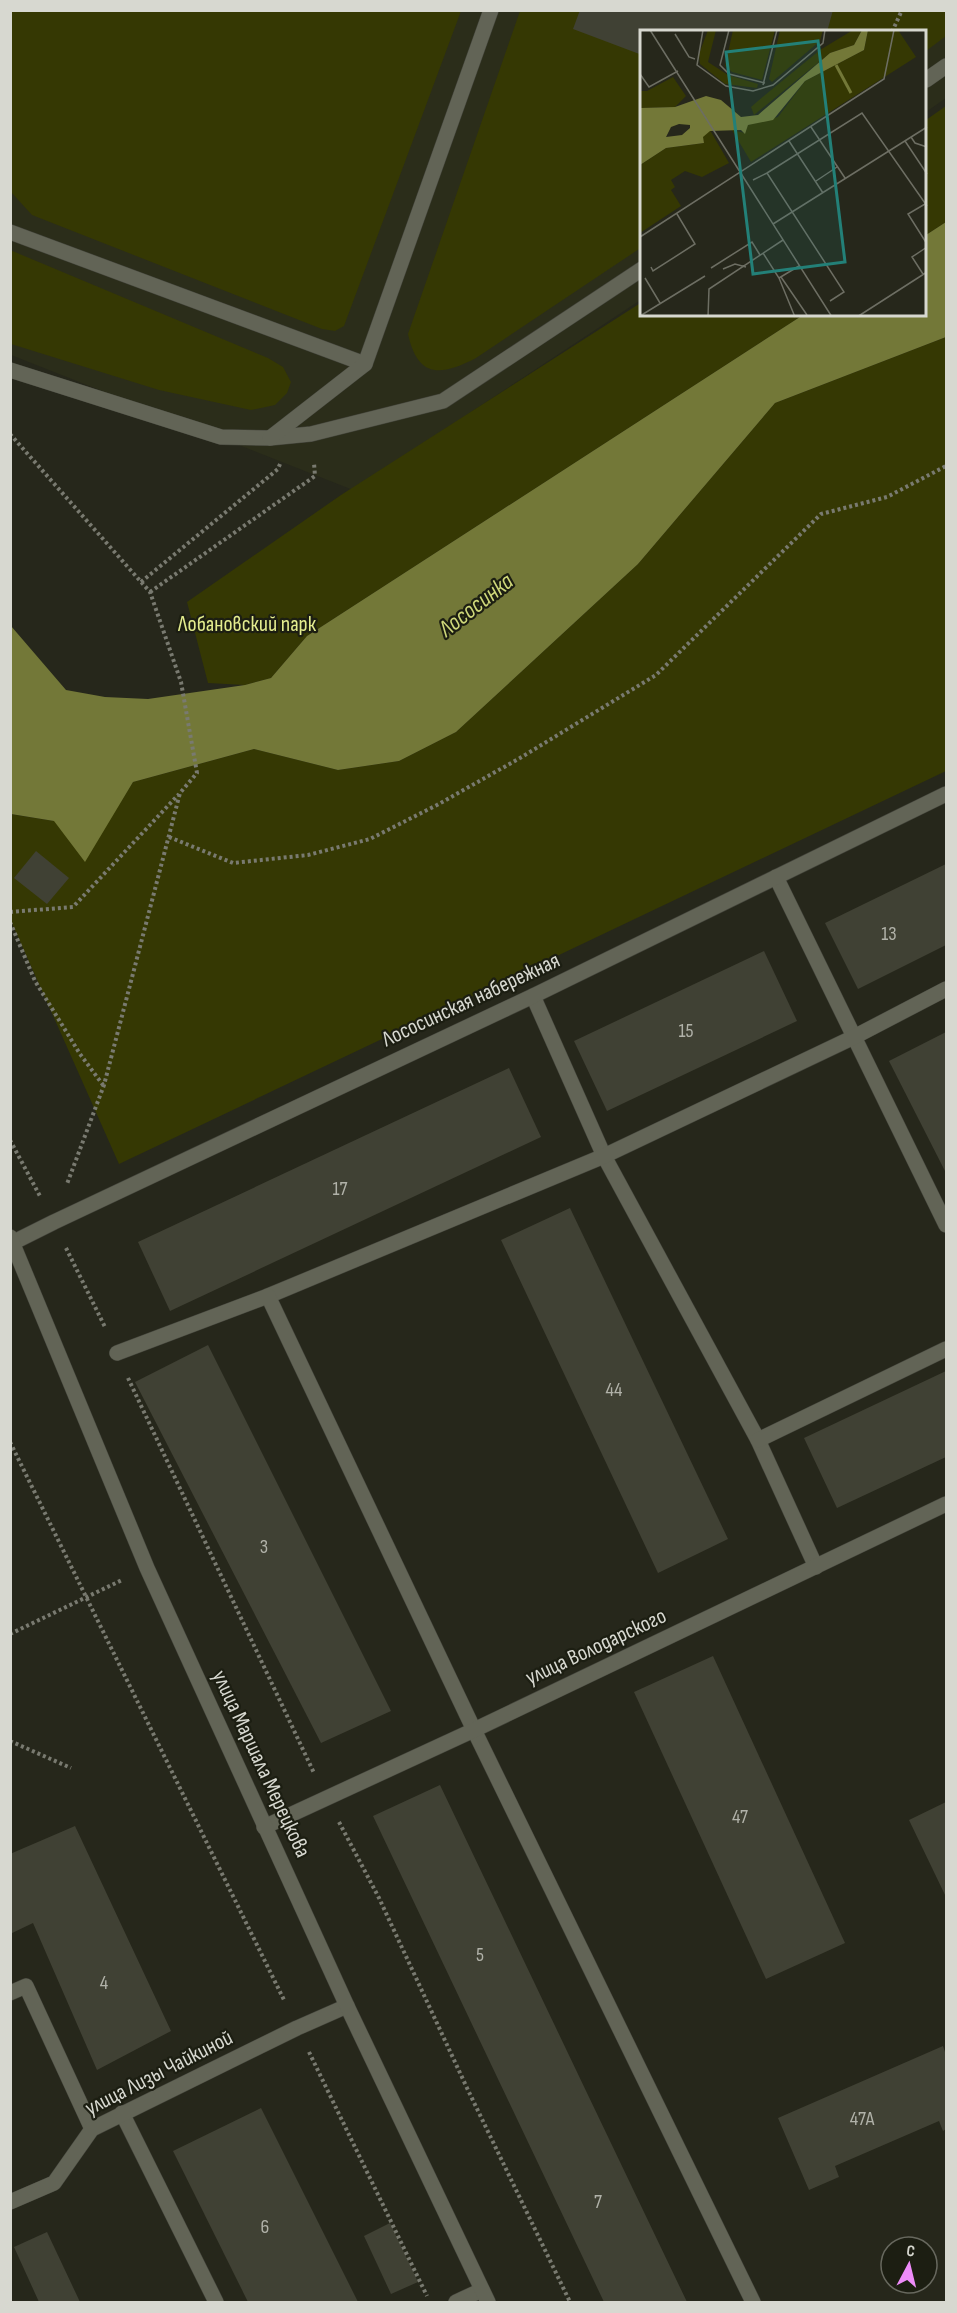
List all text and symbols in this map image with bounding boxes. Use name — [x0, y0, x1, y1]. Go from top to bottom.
inset map — [640, 30, 927, 316]
water label: Лососинка — [432, 567, 519, 644]
park label: Лобановский парк — [177, 611, 317, 638]
house number: 13 — [881, 922, 897, 946]
street label: Лососинская набережная — [377, 947, 564, 1053]
house number: 15 — [678, 1019, 694, 1043]
house number: 17 — [333, 1177, 347, 1201]
house number: 44 — [606, 1378, 622, 1402]
house number: 3 — [260, 1535, 268, 1559]
street label: улица Володарского — [521, 1603, 671, 1691]
street label: улица Маршала Мерецкова — [206, 1666, 316, 1862]
house number: 47 — [732, 1805, 748, 1829]
house number: 5 — [476, 1943, 484, 1967]
house number: 4 — [100, 1971, 108, 1995]
street label: улица Лизы Чайкиной — [81, 2024, 237, 2122]
house number: 47А — [850, 2107, 875, 2131]
house number: 7 — [594, 2190, 602, 2214]
house number: 6 — [261, 2215, 269, 2239]
north arrow — [879, 2235, 939, 2295]
text: С — [905, 2242, 916, 2262]

